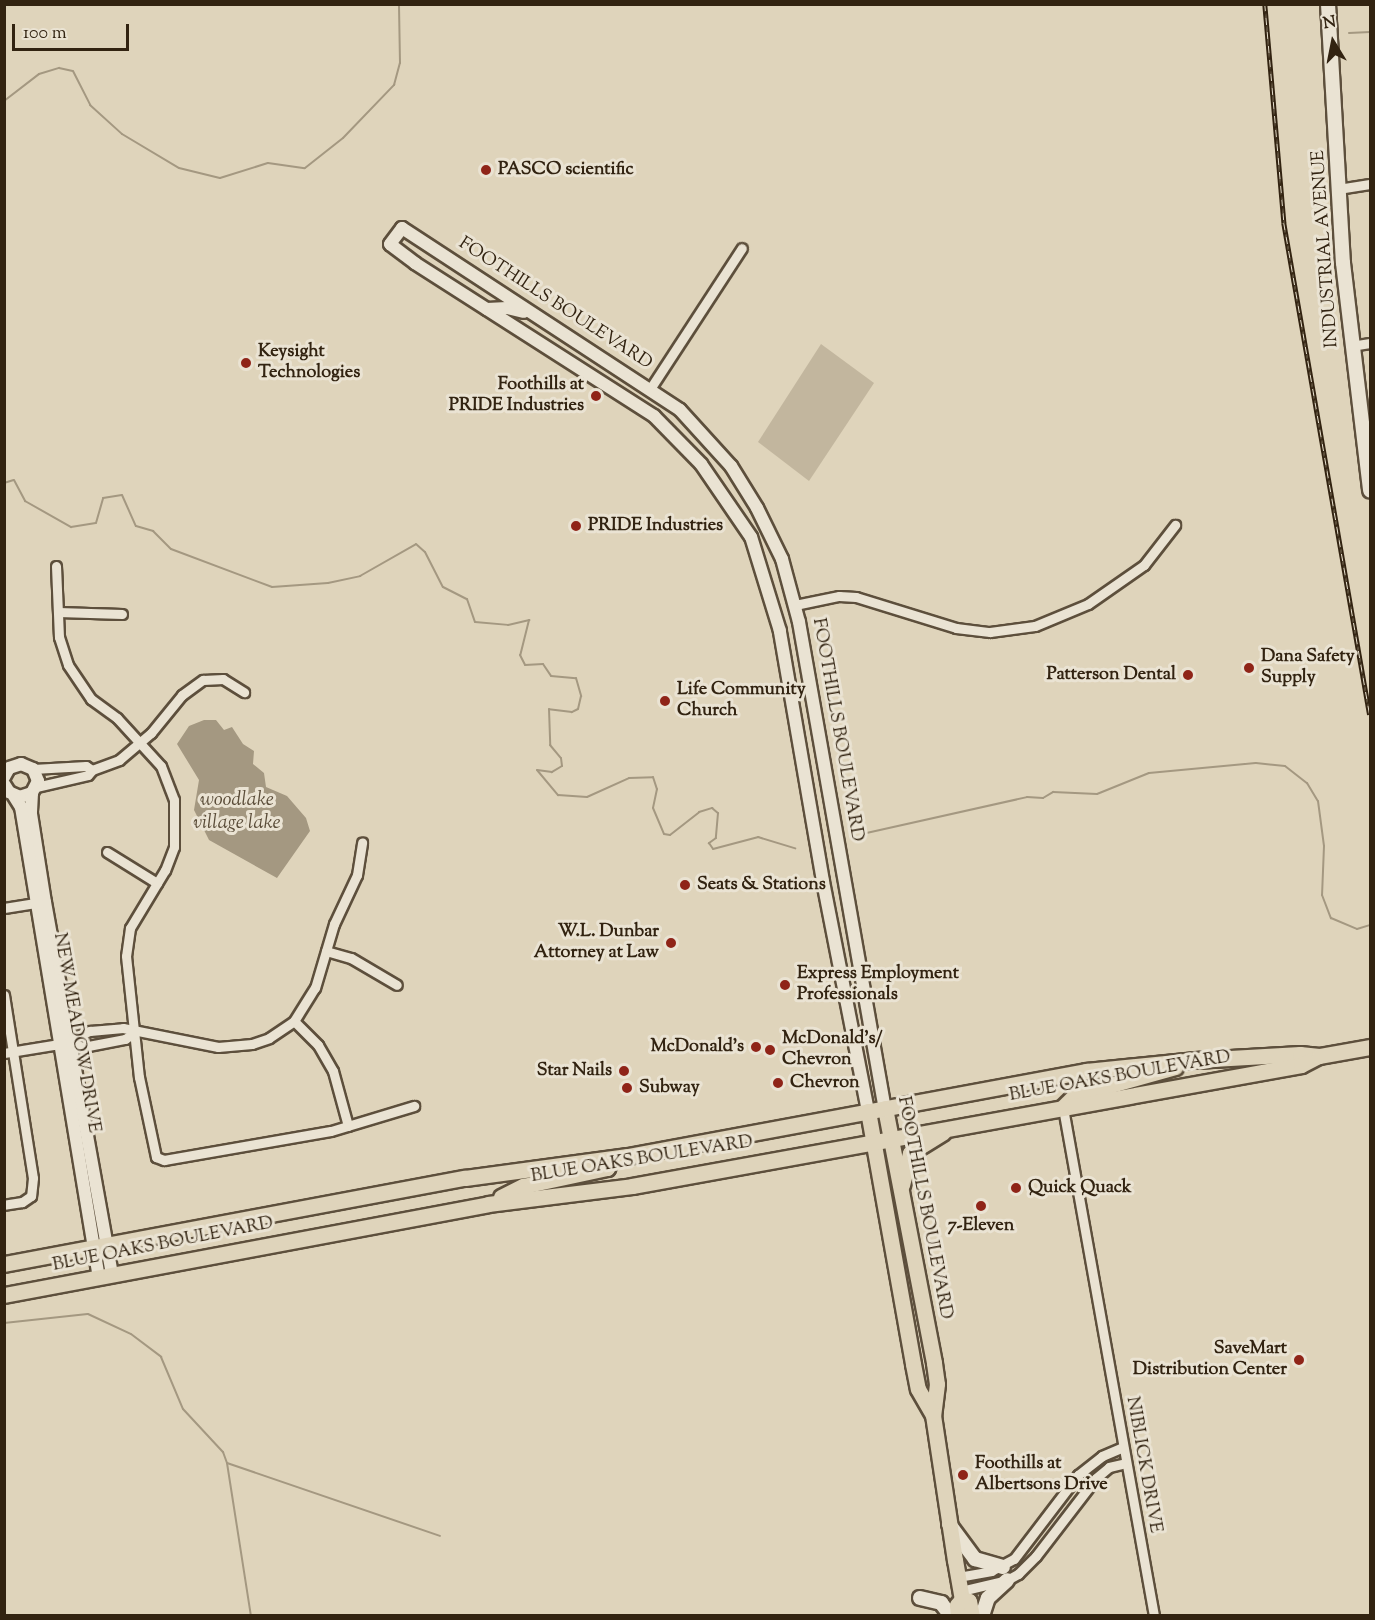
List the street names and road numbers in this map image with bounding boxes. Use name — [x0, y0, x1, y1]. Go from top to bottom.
street label: INDUSTRIAL AVENUE — [1308, 149, 1344, 349]
street label: FOOTHILLS BOULEVARD — [454, 233, 656, 375]
street label: FOOTHILLS BOULEVARD — [807, 617, 867, 843]
street label: NEW MEADOW DRIVE — [48, 931, 104, 1135]
street label: BLUE OAKS BOULEVARD — [1008, 1047, 1232, 1107]
street label: FOOTHILLS BOULEVARD — [892, 1095, 956, 1321]
street label: BLUE OAKS BOULEVARD — [530, 1132, 754, 1188]
street label: BLUE OAKS BOULEVARD — [51, 1213, 275, 1277]
street label: NIBLICK DRIVE — [1120, 1395, 1166, 1535]

